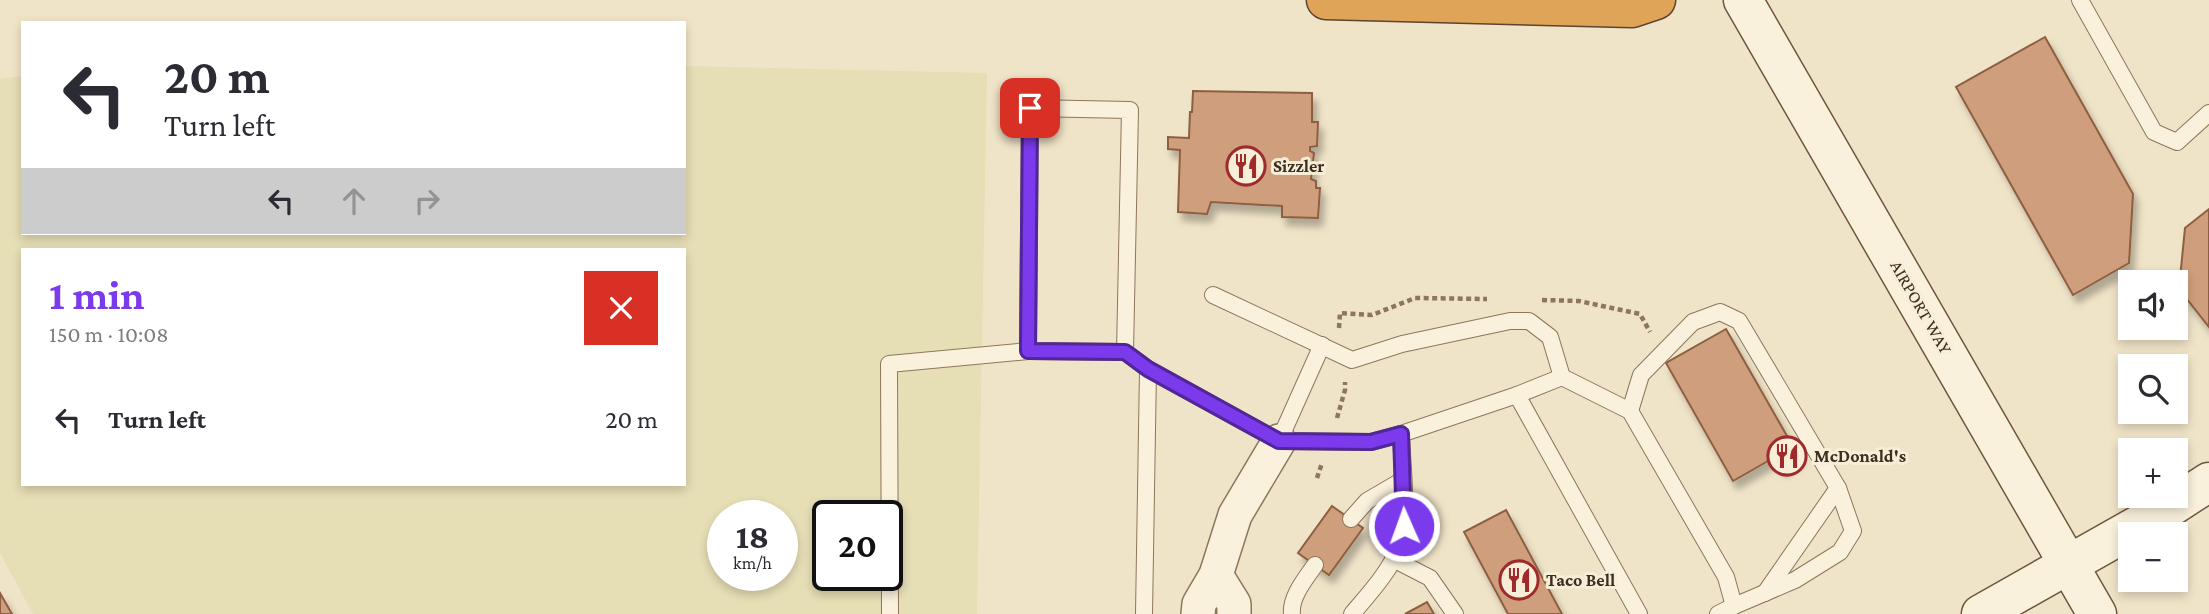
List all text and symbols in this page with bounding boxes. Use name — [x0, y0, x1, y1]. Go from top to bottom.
icon: left — [49, 49, 140, 140]
text: 20 m — [164, 49, 270, 104]
pin — [1000, 78, 1060, 138]
icon: arrive — [1011, 89, 1049, 127]
text: Turn left — [164, 107, 275, 143]
restaurant icon: Sizzler — [1225, 145, 1267, 187]
place label: Sizzler — [1273, 156, 1325, 176]
icon: left — [262, 182, 300, 220]
icon: ahead — [335, 182, 373, 220]
icon: right — [408, 182, 446, 220]
street label: AIRPORT WAY — [1886, 257, 1956, 358]
map controls — [2118, 270, 2188, 592]
button: sound — [2118, 270, 2188, 340]
text: 1 min — [49, 271, 145, 318]
button: close — [584, 271, 658, 345]
text: 150 m · 10:08 — [49, 321, 169, 347]
button: search — [2118, 354, 2188, 424]
icon: left — [49, 401, 87, 439]
text: Turn left — [108, 405, 206, 434]
text: 20 m — [605, 405, 658, 434]
restaurant icon: McDonald's — [1766, 435, 1808, 477]
button: + — [2118, 438, 2188, 508]
place label: McDonald's — [1814, 446, 1906, 466]
position arrow — [1367, 489, 1441, 563]
speed limit sign: 20 — [812, 500, 903, 591]
text: 18 — [736, 517, 769, 556]
button: − — [2118, 522, 2188, 592]
text: km/h — [733, 553, 772, 573]
restaurant icon: Taco Bell — [1498, 559, 1540, 601]
place label: Taco Bell — [1546, 570, 1615, 590]

